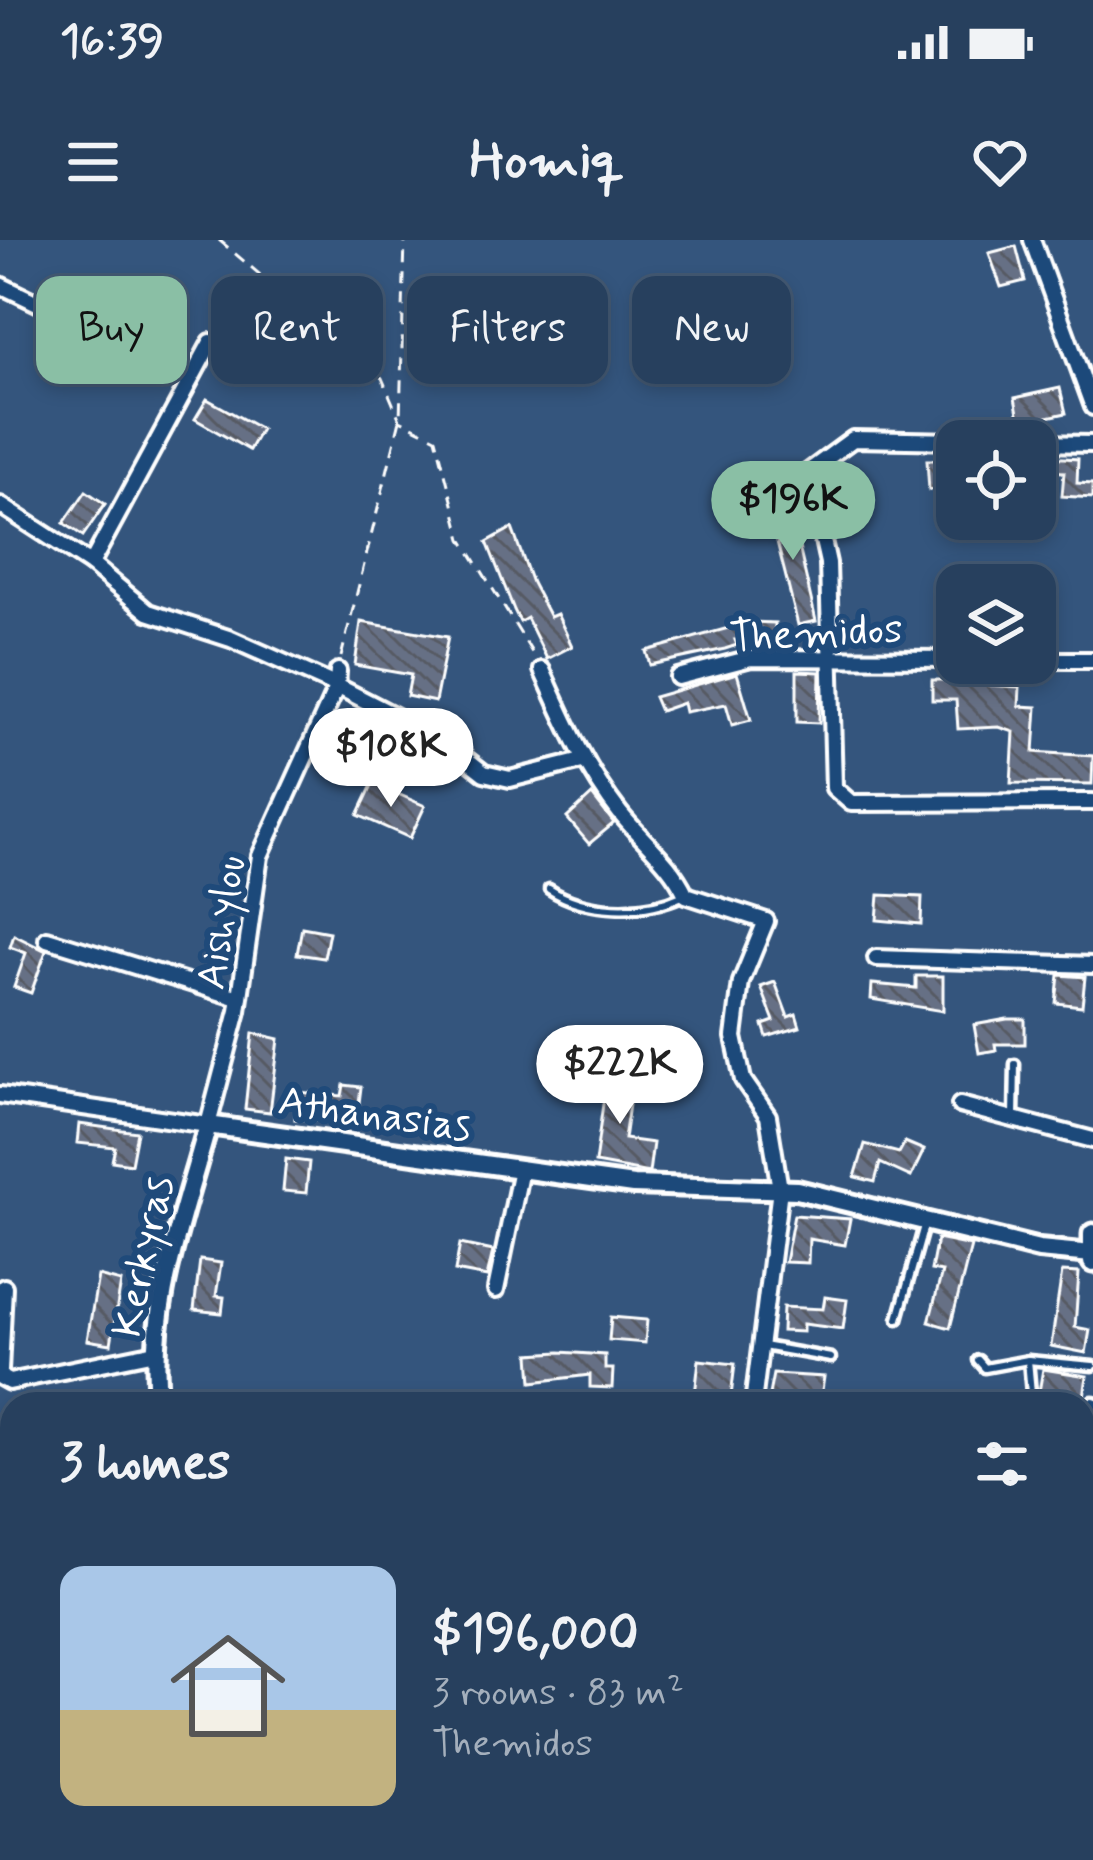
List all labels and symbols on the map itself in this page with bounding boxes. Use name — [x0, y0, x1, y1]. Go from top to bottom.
pin: $196K — [709, 461, 877, 563]
street label: Themidos — [728, 603, 904, 666]
pin: $108K — [307, 708, 475, 810]
street label: Aishylou — [185, 852, 260, 994]
pin: $222K — [536, 1025, 704, 1127]
street label: Athanasias — [274, 1075, 475, 1156]
street label: Kerkyras — [100, 1171, 188, 1343]

